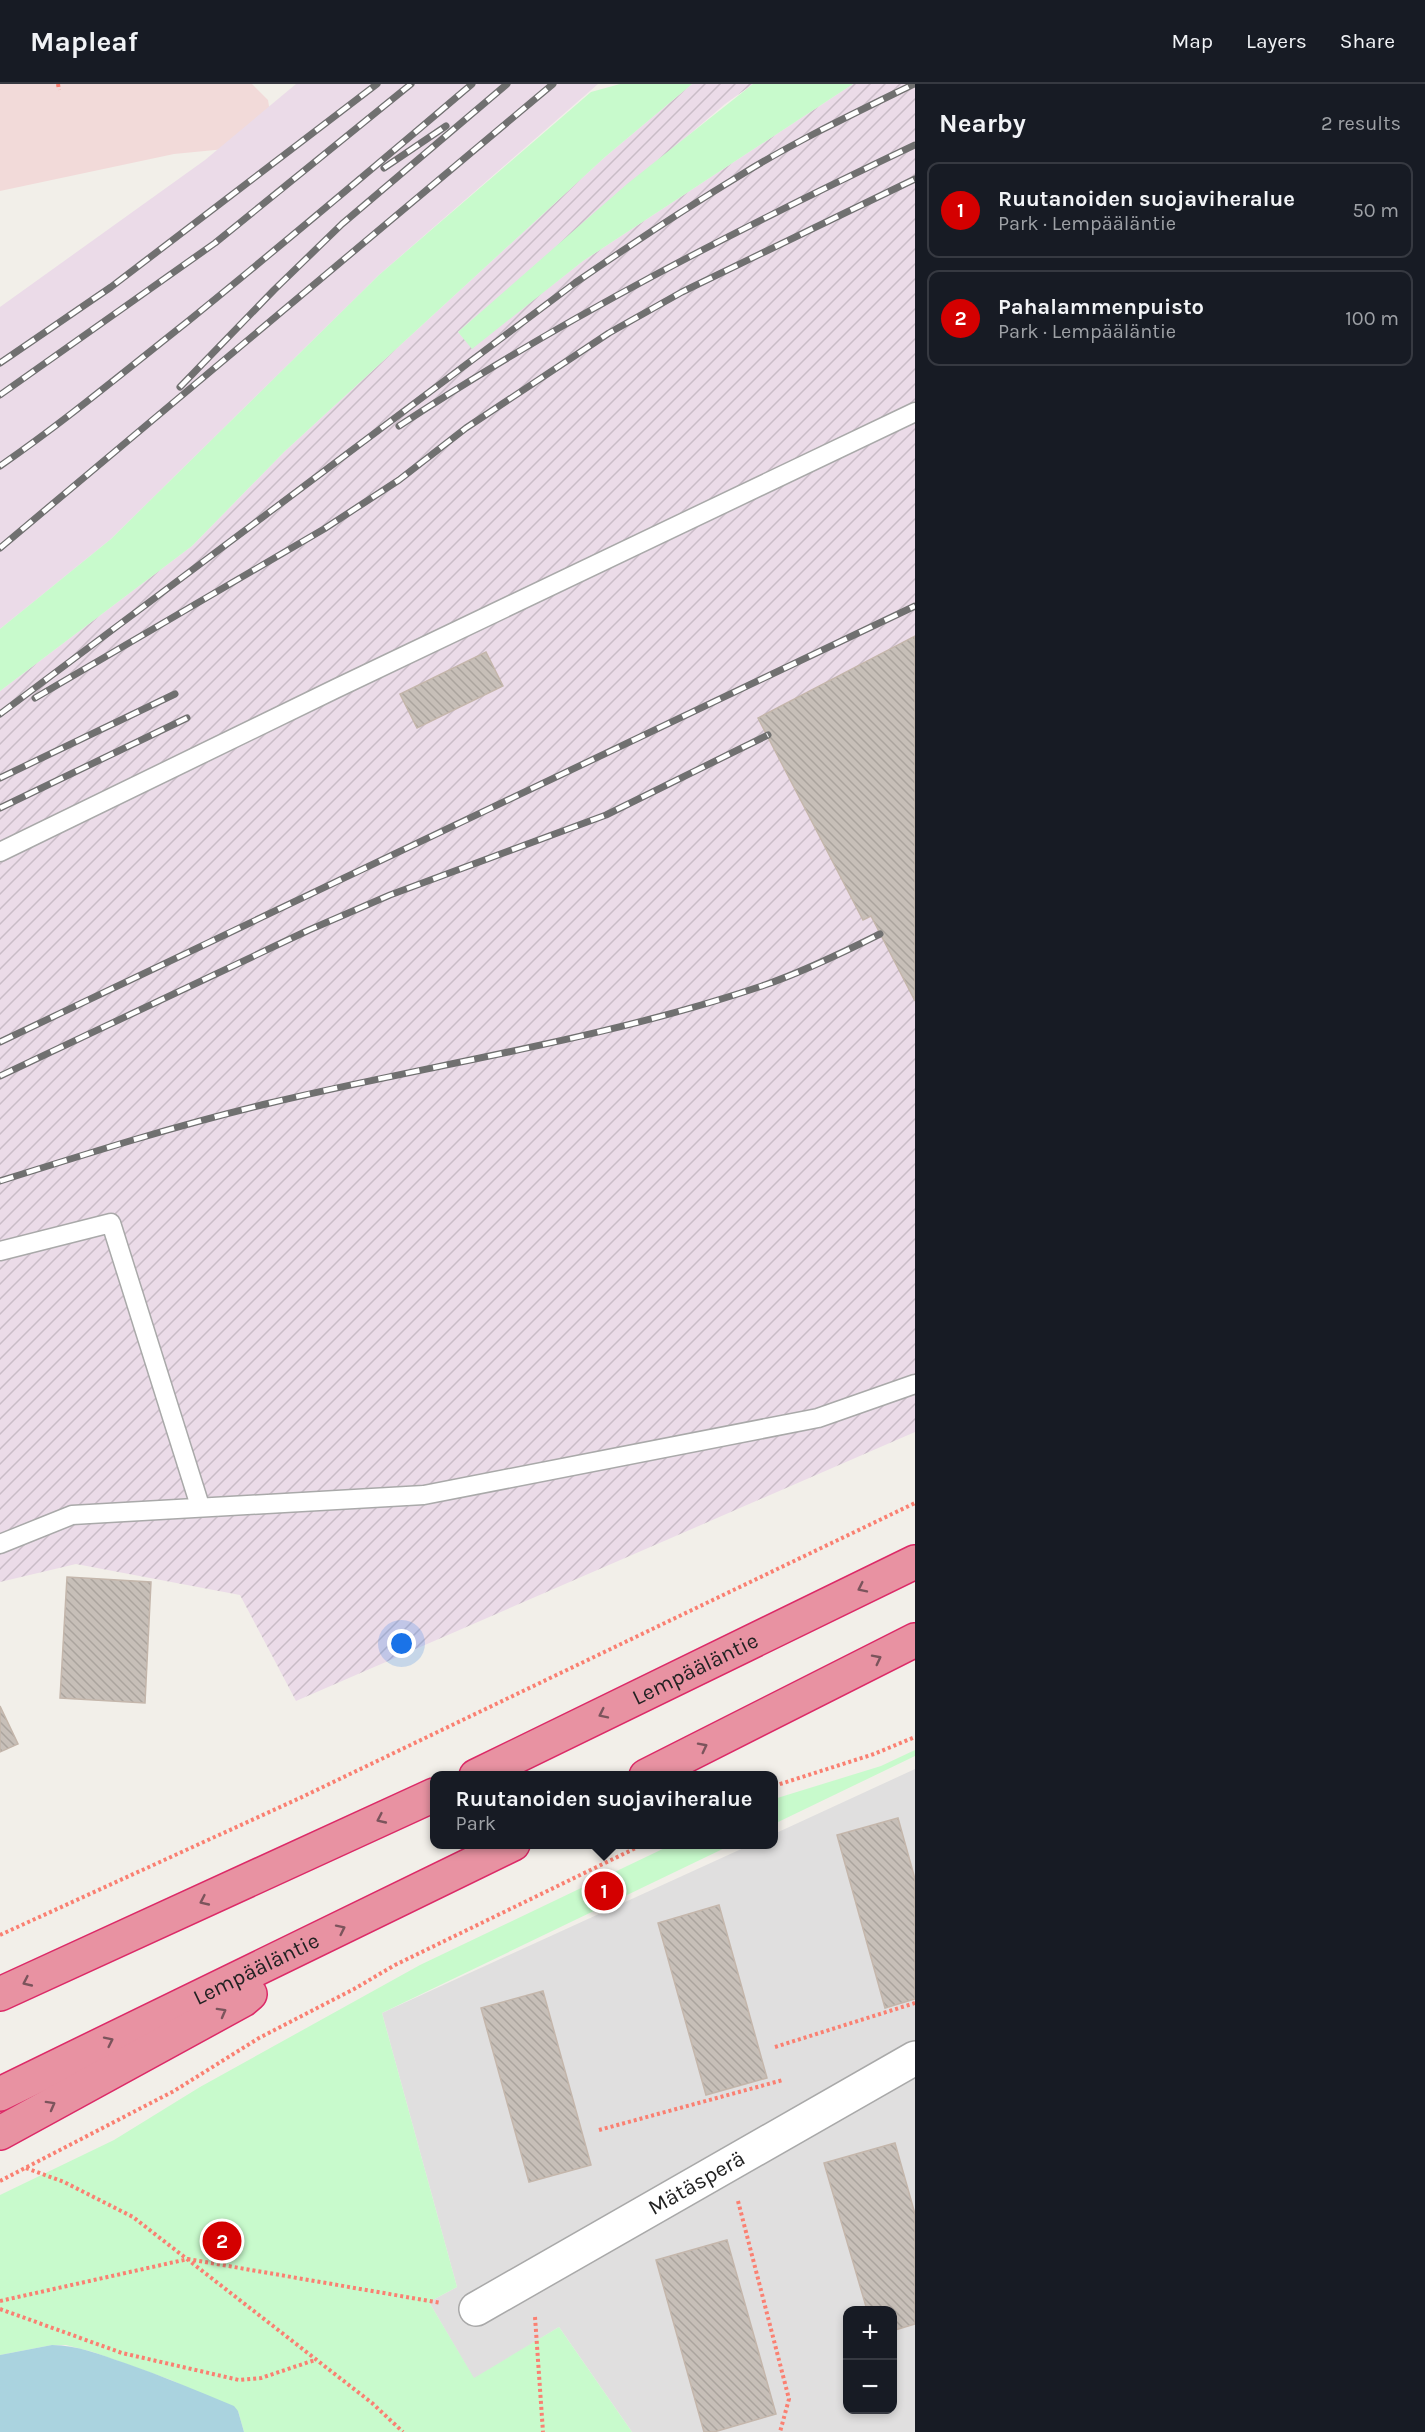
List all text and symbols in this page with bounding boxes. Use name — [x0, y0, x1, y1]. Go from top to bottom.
text: Mapleaf — [30, 25, 138, 58]
text: Map — [1171, 29, 1213, 53]
text: Layers — [1246, 29, 1307, 53]
text: Share — [1340, 29, 1395, 53]
text: Nearby — [939, 108, 1026, 139]
text: 2 results — [1321, 112, 1401, 135]
text: Ruutanoiden suojaviheralue — [998, 186, 1295, 212]
text: 1 — [957, 199, 964, 222]
text: 50 m — [1352, 199, 1399, 222]
text: Park · Lempääläntie — [998, 212, 1176, 235]
text: Pahalammenpuisto — [998, 294, 1204, 320]
text: 2 — [954, 307, 967, 330]
text: 100 m — [1345, 307, 1399, 330]
text: Park · Lempääläntie — [998, 320, 1176, 343]
one-way arrow — [858, 1580, 869, 1592]
street label: Lempääläntie — [628, 1627, 763, 1711]
your location — [387, 1629, 416, 1658]
one-way arrow — [871, 1655, 881, 1666]
one-way arrow — [598, 1706, 609, 1718]
one-way arrow — [696, 1742, 707, 1754]
popup — [430, 1771, 778, 1849]
text: Ruutanoiden suojaviheralue — [456, 1786, 752, 1812]
one-way arrow — [377, 1812, 388, 1824]
text: Park — [456, 1812, 496, 1835]
pin: 1 — [584, 1868, 624, 1914]
one-way arrow — [200, 1893, 211, 1905]
one-way arrow — [335, 1925, 346, 1936]
street label: Lempääläntie — [189, 1927, 323, 2011]
one-way arrow — [22, 1975, 33, 1987]
one-way arrow — [216, 2008, 227, 2019]
one-way arrow — [103, 2037, 114, 2049]
one-way arrow — [45, 2101, 56, 2112]
street label: Mätäsperä — [644, 2145, 749, 2221]
pin: 2 — [202, 2218, 242, 2264]
map controls — [843, 2306, 897, 2414]
button: + — [843, 2306, 897, 2360]
button: − — [843, 2360, 897, 2414]

